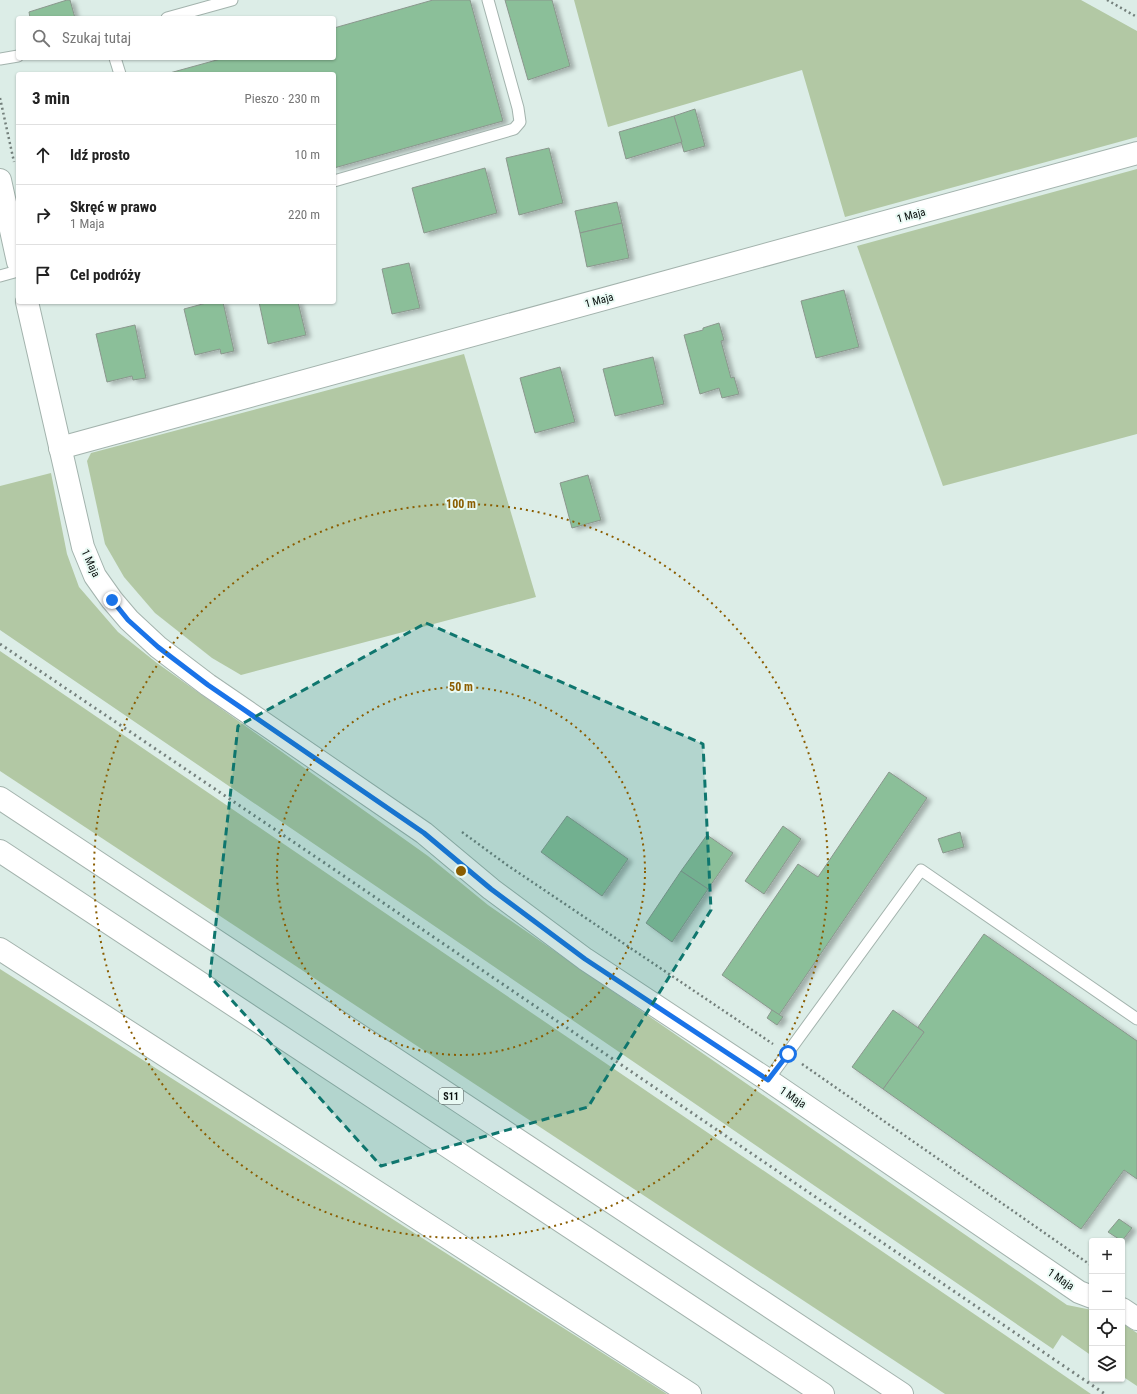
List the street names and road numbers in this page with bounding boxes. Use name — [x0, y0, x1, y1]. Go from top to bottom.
street label: 1 Maja — [895, 205, 927, 226]
street label: 1 Maja — [583, 290, 615, 311]
street label: 1 Maja — [78, 547, 103, 579]
street label: 1 Maja — [777, 1084, 808, 1111]
road number: S11 — [439, 1088, 463, 1104]
street label: 1 Maja — [1045, 1266, 1076, 1293]

